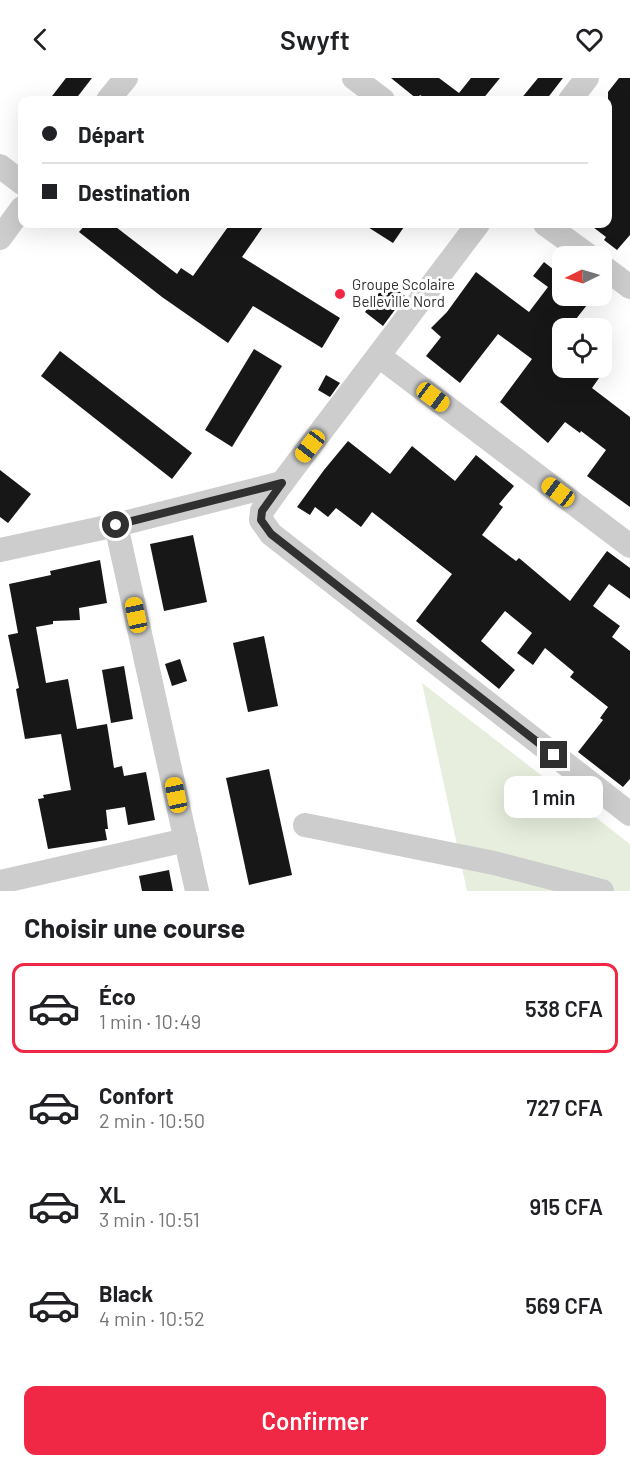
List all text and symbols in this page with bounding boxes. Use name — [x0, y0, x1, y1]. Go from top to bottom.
icon: back — [24, 23, 57, 56]
text: Swyft — [280, 23, 350, 55]
icon: heart — [573, 23, 606, 56]
text: Départ — [78, 121, 145, 147]
text: Destination — [78, 179, 190, 205]
north arrow — [552, 246, 612, 306]
map controls — [552, 246, 612, 378]
place label: Groupe Scolaire Belleville Nord — [352, 275, 455, 310]
marker: Groupe Scolaire Belleville Nord — [333, 287, 347, 301]
button: locate — [552, 318, 612, 378]
car — [413, 379, 453, 415]
car — [292, 426, 328, 466]
car — [538, 474, 578, 510]
route start — [102, 511, 129, 538]
car — [123, 596, 149, 634]
route end — [540, 741, 567, 768]
car — [163, 776, 189, 814]
callout: 1 min — [504, 776, 604, 818]
text: 1 min — [532, 785, 575, 809]
text: Choisir une course — [24, 911, 245, 943]
icon: car — [27, 981, 81, 1035]
text: Éco — [99, 983, 136, 1009]
text: 538 CFA — [525, 995, 603, 1021]
text: 1 min · 10:49 — [99, 1009, 201, 1033]
icon: car — [27, 1080, 81, 1134]
text: Confort — [99, 1082, 174, 1108]
text: 727 CFA — [526, 1094, 603, 1120]
text: 2 min · 10:50 — [99, 1108, 205, 1132]
icon: car — [27, 1179, 81, 1233]
text: XL — [99, 1181, 125, 1207]
text: 915 CFA — [529, 1193, 603, 1219]
text: 3 min · 10:51 — [99, 1207, 200, 1231]
icon: car — [27, 1278, 81, 1332]
text: Black — [99, 1280, 153, 1306]
text: 569 CFA — [525, 1292, 603, 1318]
text: 4 min · 10:52 — [99, 1306, 205, 1330]
button: Confirmer — [24, 1386, 606, 1455]

